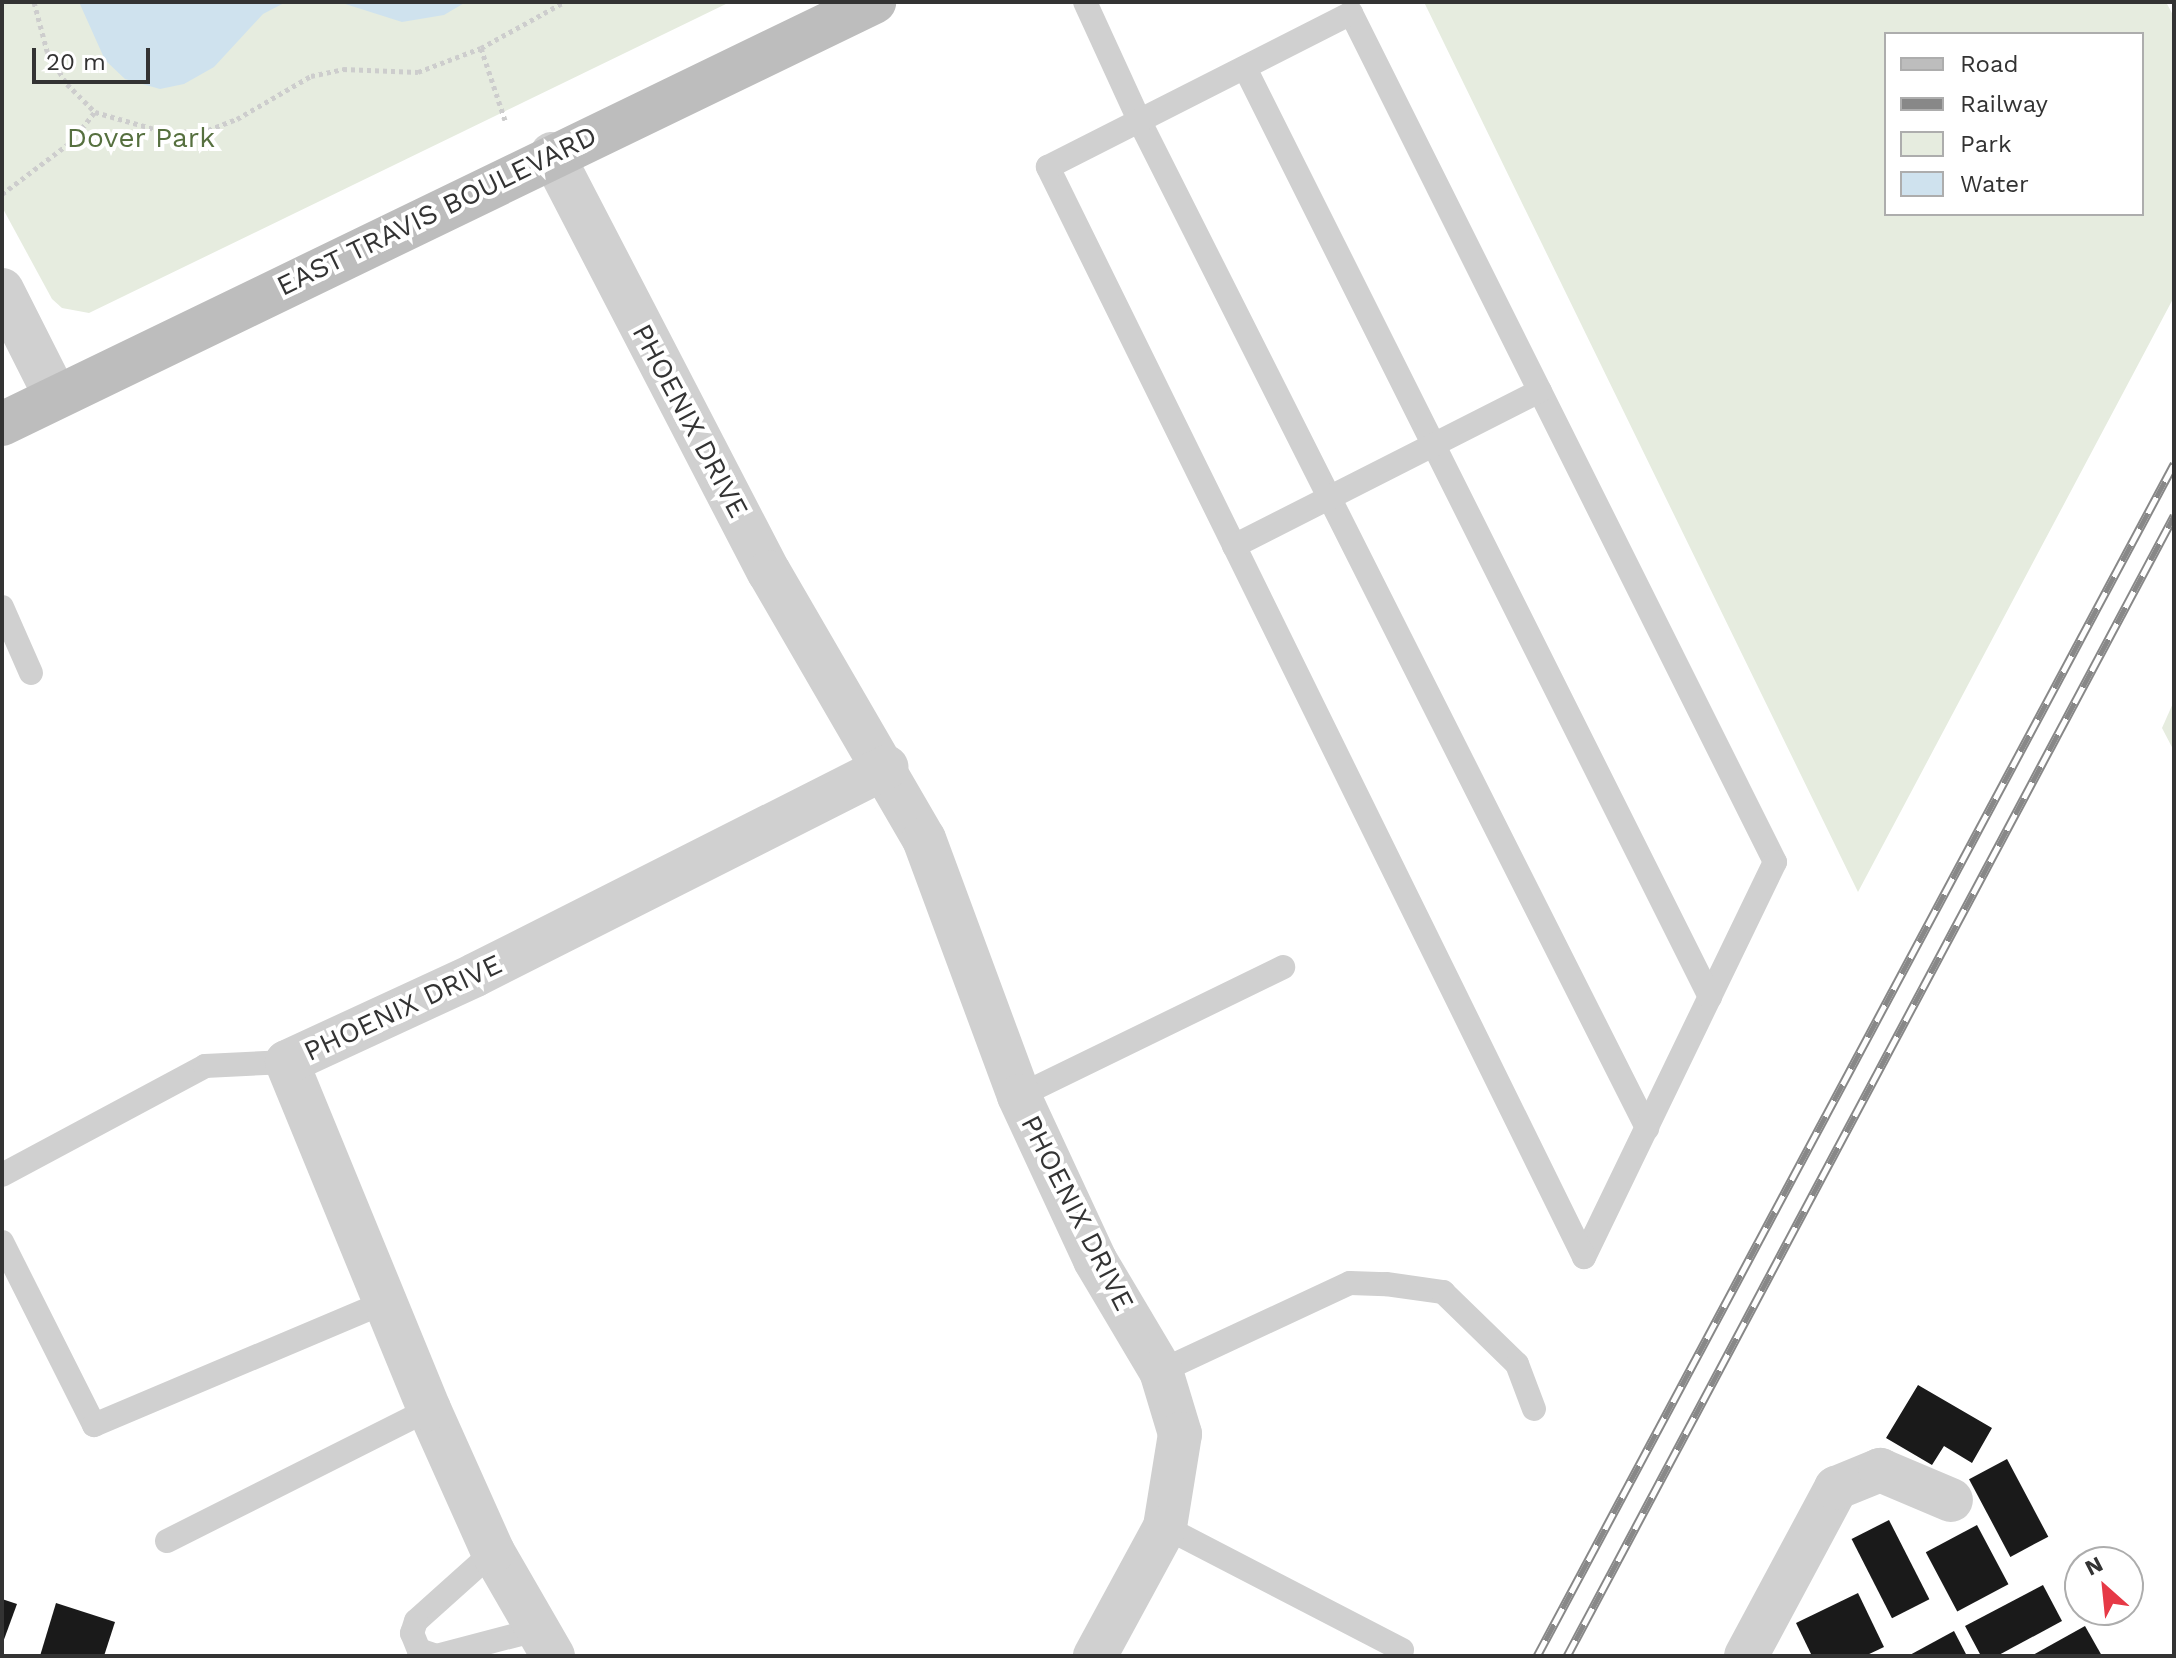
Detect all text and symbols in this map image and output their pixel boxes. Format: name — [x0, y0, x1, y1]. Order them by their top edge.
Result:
scale bar — [36, 32, 154, 82]
legend — [1884, 32, 2144, 216]
text: 20 m — [46, 48, 106, 76]
text: Road — [1960, 50, 2019, 78]
text: Railway — [1960, 90, 2048, 118]
street label: EAST TRAVIS BOULEVARD — [271, 118, 603, 304]
park label: Dover Park — [67, 121, 215, 155]
text: Park — [1960, 130, 2012, 158]
text: Water — [1960, 170, 2029, 198]
street label: PHOENIX DRIVE — [625, 318, 755, 524]
street label: PHOENIX DRIVE — [299, 947, 507, 1069]
street label: PHOENIX DRIVE — [1013, 1110, 1141, 1316]
north arrow — [2064, 1546, 2144, 1626]
text: N — [2081, 1551, 2107, 1581]

